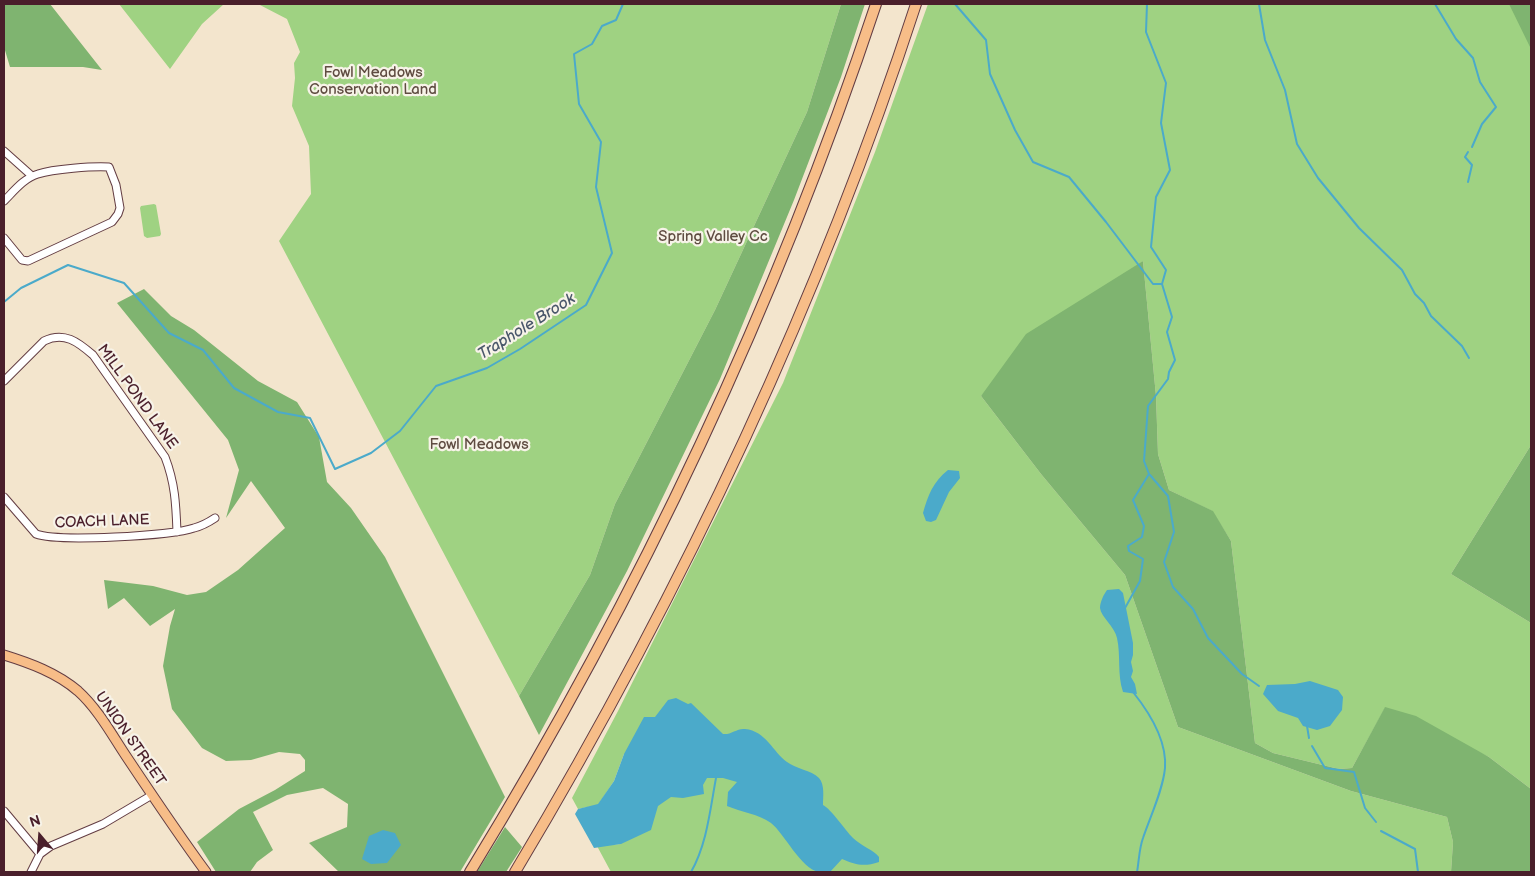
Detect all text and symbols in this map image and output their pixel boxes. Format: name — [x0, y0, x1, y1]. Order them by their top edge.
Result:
park label: Fowl Meadows Conservation Land — [309, 64, 437, 99]
park label: Spring Valley Cc — [658, 228, 768, 246]
water label: Traphole Brook — [475, 289, 579, 365]
street label: MILL POND LANE — [93, 341, 181, 453]
park label: Fowl Meadows — [429, 436, 529, 454]
street label: COACH LANE — [54, 511, 150, 533]
street label: UNION STREET — [91, 688, 169, 790]
north arrow — [15, 811, 65, 861]
text: N — [28, 812, 43, 831]

